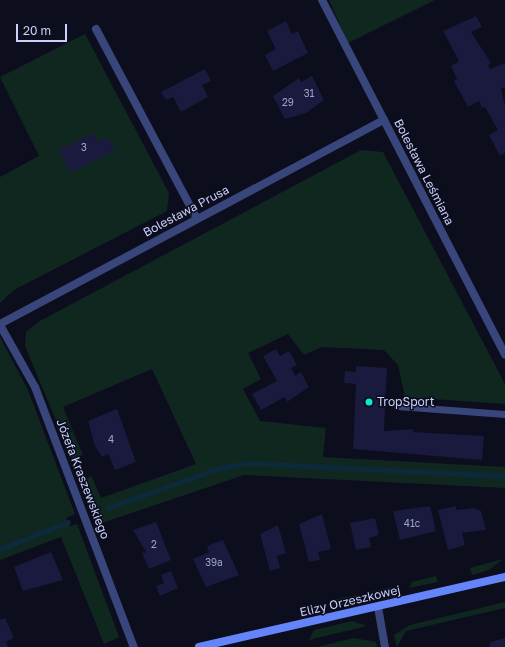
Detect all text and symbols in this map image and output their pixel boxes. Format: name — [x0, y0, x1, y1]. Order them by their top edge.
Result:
scale bar — [18, 16, 69, 42]
text: 20 m — [23, 23, 51, 38]
house number: 31 — [304, 88, 314, 100]
house number: 29 — [282, 97, 294, 109]
street label: Bolesława Leśmiana — [391, 117, 457, 227]
house number: 3 — [81, 142, 87, 154]
street label: Bolesława Prusa — [141, 182, 231, 240]
place label: TropSport — [377, 395, 434, 409]
marker: TropSport — [364, 397, 374, 407]
street label: Józefa Kraszewskiego — [53, 417, 113, 541]
house number: 4 — [108, 434, 114, 446]
house number: 41c — [404, 518, 420, 530]
house number: 2 — [151, 539, 157, 551]
house number: 39a — [205, 557, 223, 569]
street label: Elizy Orzeszkowej — [298, 582, 402, 620]

